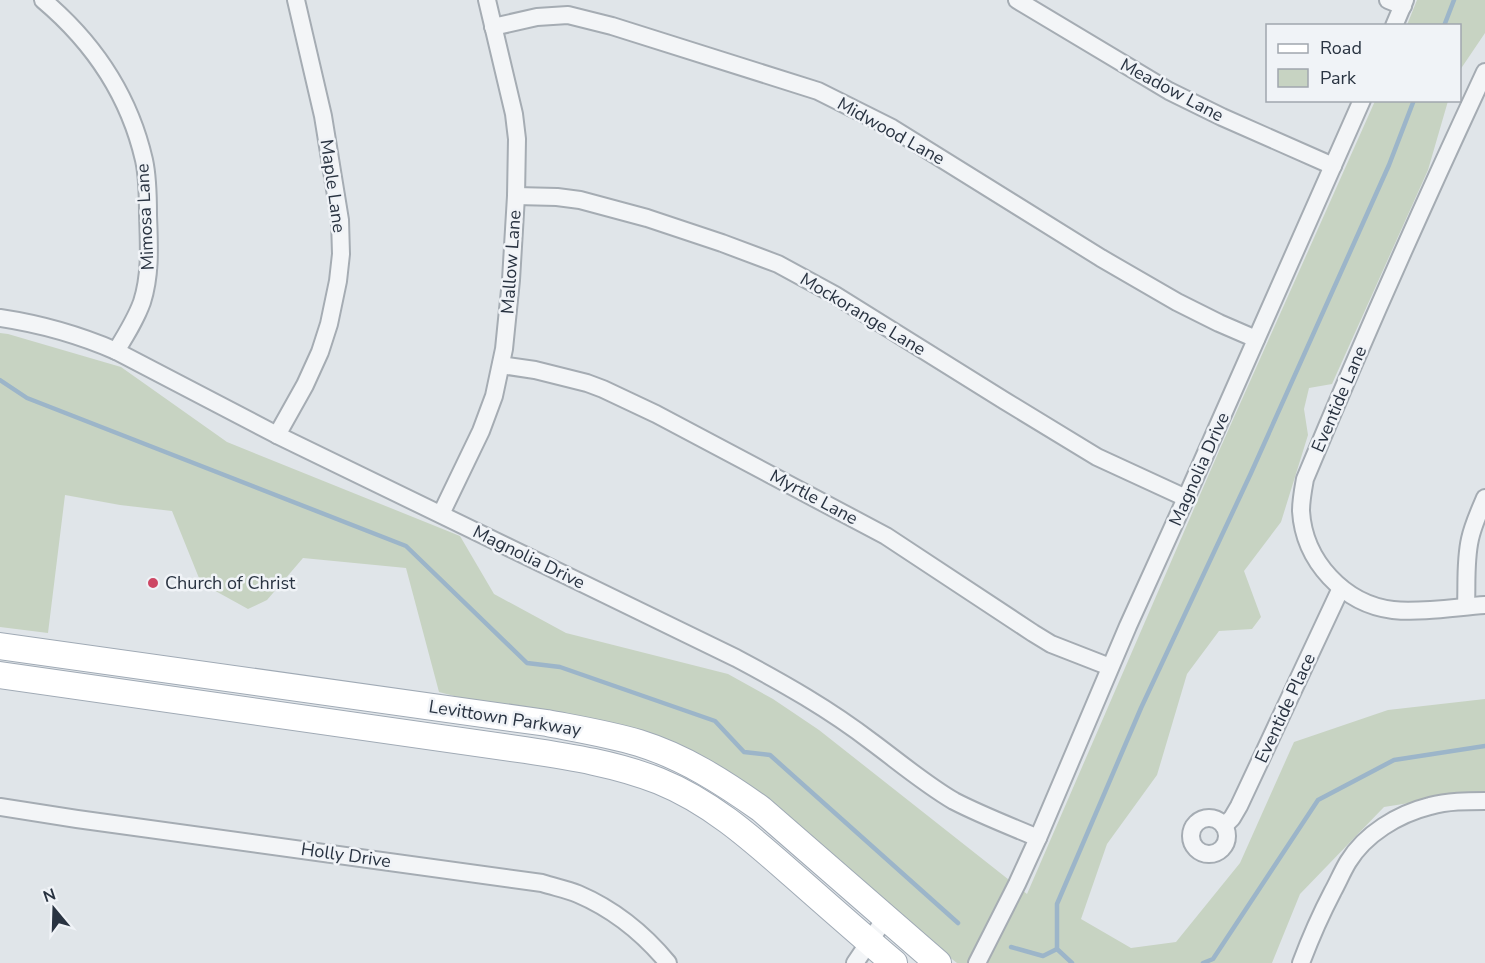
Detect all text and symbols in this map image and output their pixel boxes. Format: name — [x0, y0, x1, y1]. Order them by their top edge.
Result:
legend — [1266, 24, 1461, 102]
text: Road — [1320, 36, 1362, 60]
street label: Meadow Lane — [1116, 53, 1228, 127]
text: Park — [1320, 66, 1357, 90]
street label: Midwood Lane — [833, 92, 949, 170]
street label: Maple Lane — [315, 138, 351, 234]
street label: Mimosa Lane — [130, 163, 160, 271]
street label: Mallow Lane — [495, 209, 527, 315]
street label: Mockorange Lane — [796, 267, 930, 361]
street label: Eventide Lane — [1306, 342, 1372, 456]
street label: Magnolia Drive — [1163, 408, 1235, 530]
street label: Myrtle Lane — [766, 464, 862, 530]
street label: Magnolia Drive — [469, 519, 589, 595]
place label: Church of Christ — [165, 571, 296, 595]
marker: Church of Christ — [146, 576, 160, 590]
street label: Eventide Place — [1249, 649, 1321, 767]
street label: Levittown Parkway — [427, 694, 584, 742]
street label: Holly Drive — [299, 837, 393, 873]
north arrow — [24, 879, 84, 939]
text: N — [40, 883, 59, 908]

